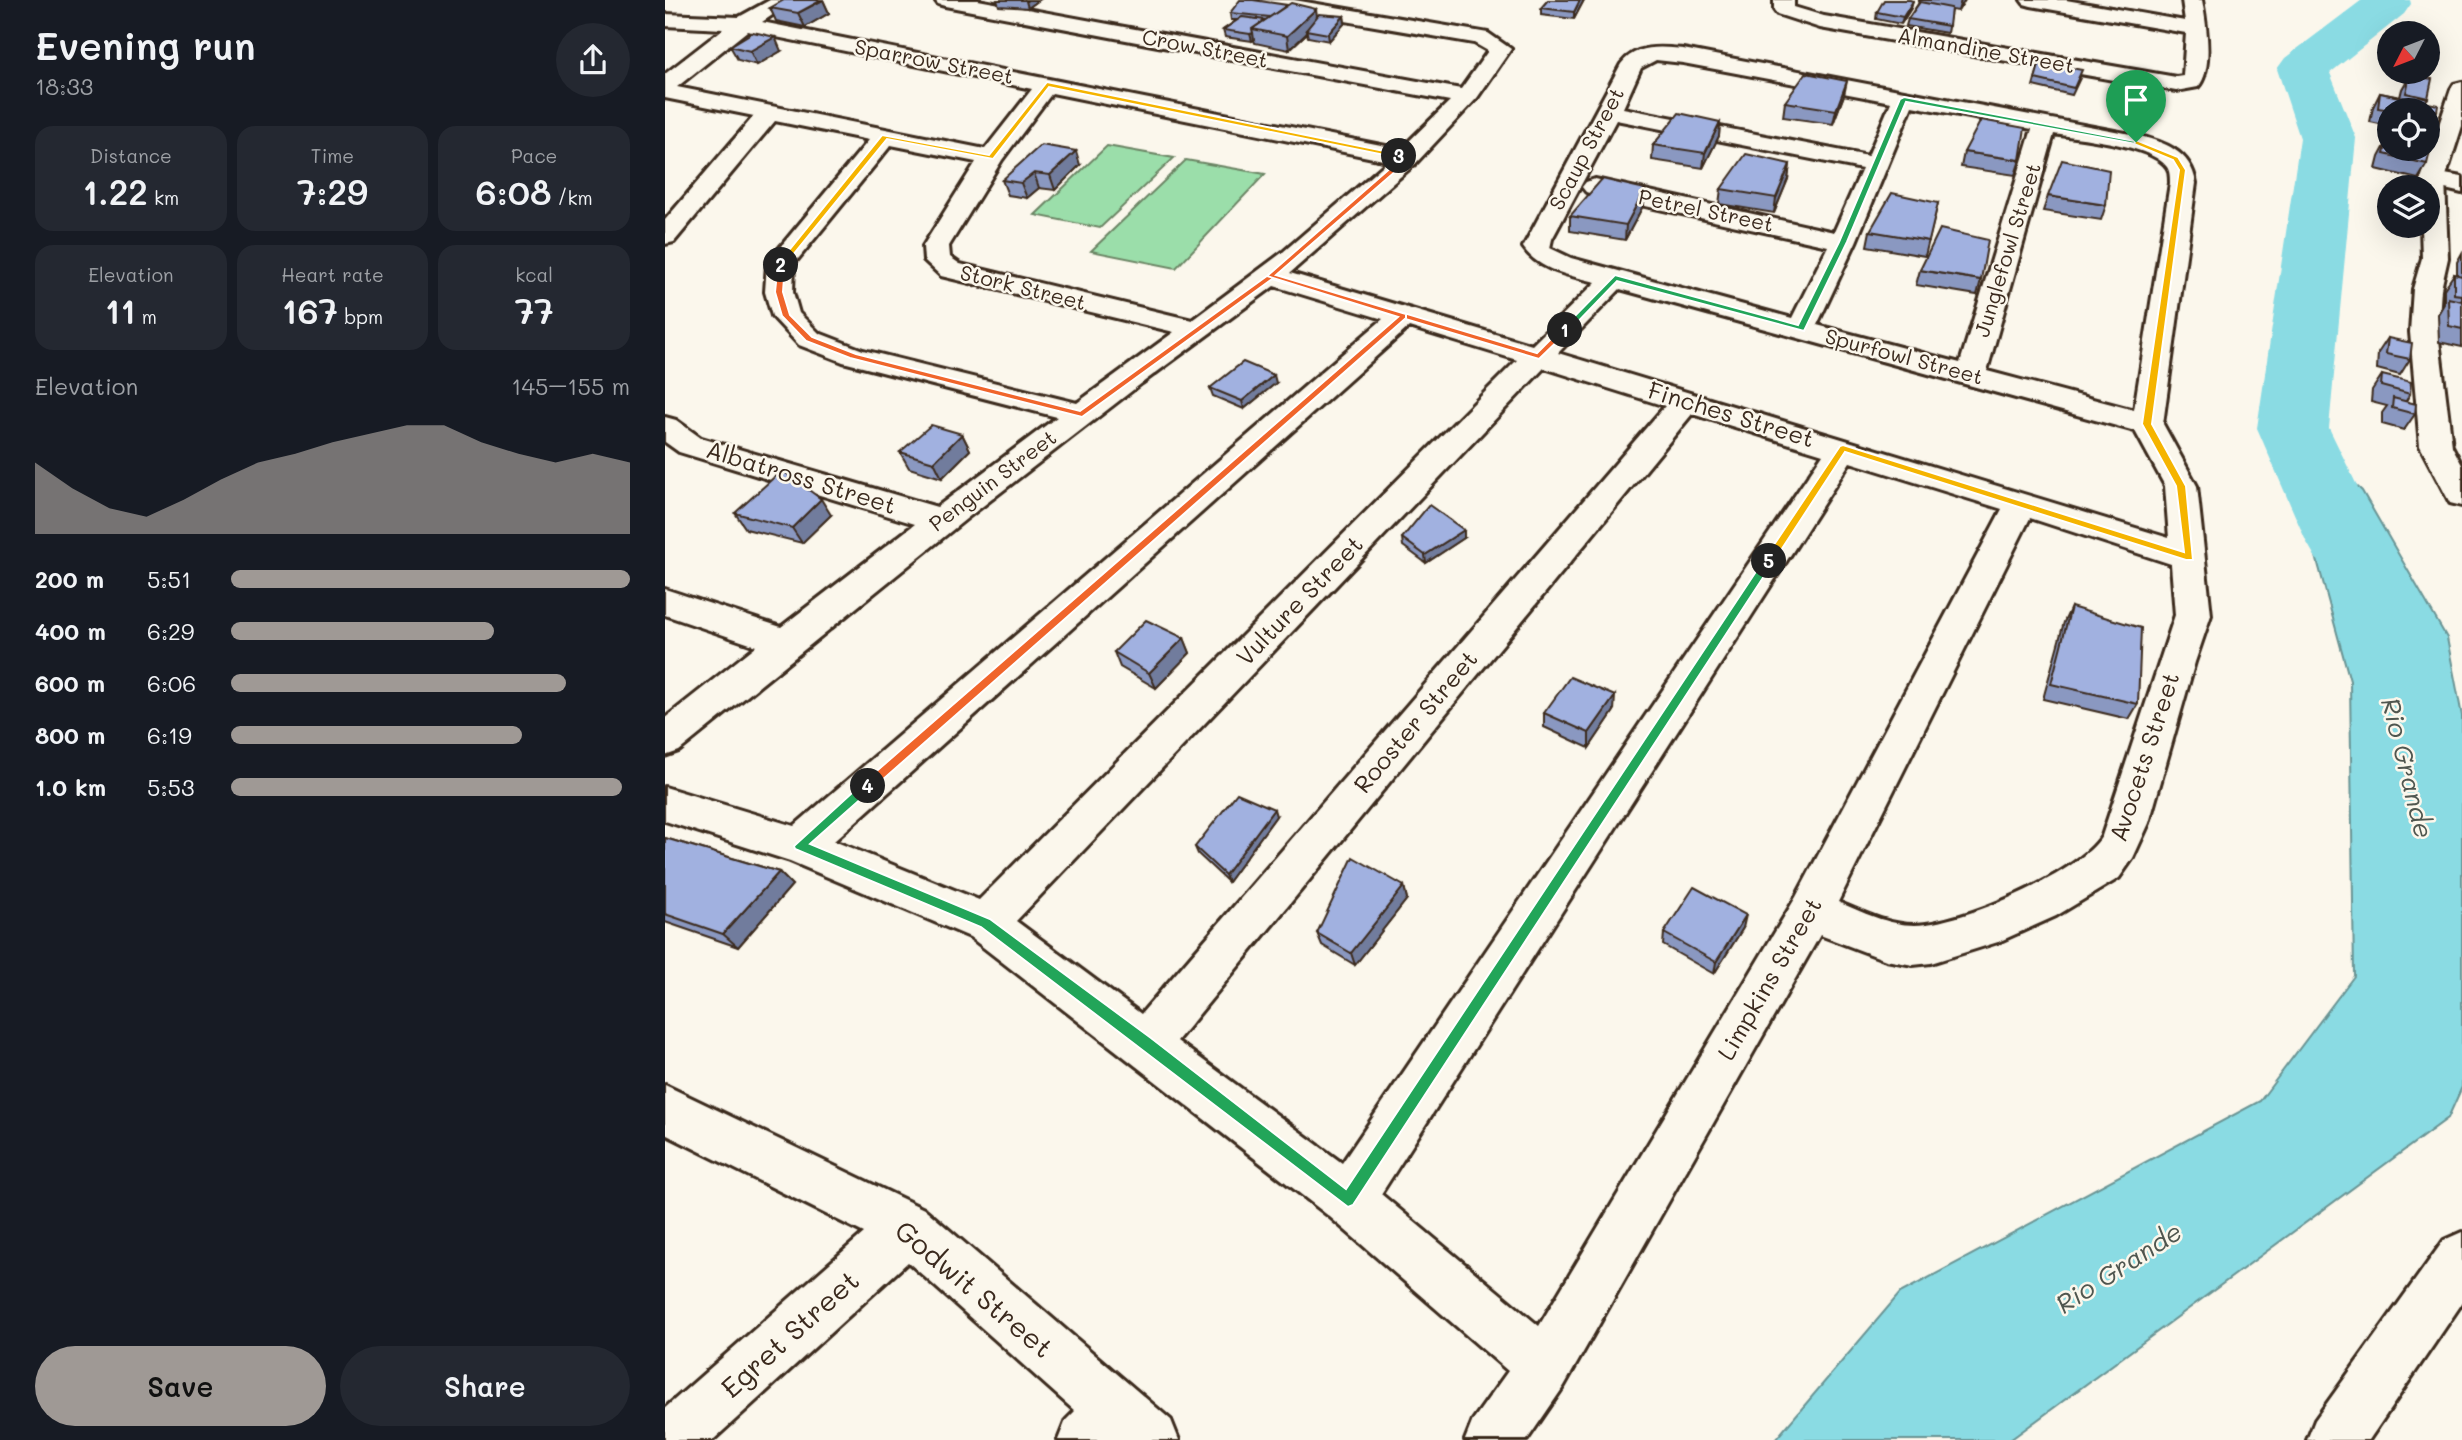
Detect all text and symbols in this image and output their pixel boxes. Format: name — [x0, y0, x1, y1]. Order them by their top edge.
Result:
text: Evening run — [35, 20, 256, 70]
street label: Almandine Street — [1896, 21, 2077, 78]
north arrow — [2377, 21, 2439, 84]
map controls — [2377, 21, 2440, 238]
street label: Crow Street — [1140, 22, 1271, 73]
button: share — [556, 23, 630, 97]
street label: Sparrow Street — [853, 32, 1016, 89]
pin — [2106, 70, 2166, 142]
text: 18:33 — [35, 71, 93, 101]
icon: arrive — [2117, 81, 2155, 119]
street label: Scaup Street — [1542, 82, 1629, 214]
button: locate — [2377, 98, 2440, 161]
pin: 3 — [1381, 138, 1417, 174]
text: Distance — [90, 143, 172, 168]
text: Time — [311, 143, 354, 168]
text: Pace — [511, 143, 557, 168]
text: 3 — [1393, 143, 1404, 168]
street label: Junglefowl Street — [1967, 159, 2046, 340]
text: 1.22 — [83, 168, 148, 214]
text: 7:29 — [297, 168, 368, 214]
text: 6:08 — [476, 168, 551, 214]
button: layers — [2377, 175, 2440, 238]
street label: Petrel Street — [1636, 182, 1776, 237]
text: km — [148, 185, 179, 210]
text: /km — [551, 185, 593, 210]
pin: 2 — [764, 247, 799, 282]
text: 2 — [775, 252, 786, 277]
street label: Stork Street — [958, 258, 1089, 315]
text: Elevation — [88, 262, 173, 287]
text: Heart rate — [281, 262, 384, 287]
text: kcal — [515, 262, 553, 287]
text: 11 — [105, 287, 136, 333]
text: 167 — [282, 287, 338, 333]
text: 77 — [515, 287, 554, 333]
text: m — [136, 304, 157, 329]
text: bpm — [338, 304, 383, 329]
pin: 1 — [1548, 312, 1583, 348]
text: 1 — [1560, 317, 1569, 342]
street label: Spurfowl Street — [1822, 321, 1986, 390]
text: Elevation — [35, 371, 138, 401]
text: 145–155 m — [511, 371, 630, 401]
street label: Finches Street — [1645, 374, 1818, 454]
street label: Penguin Street — [923, 423, 1061, 537]
street label: Albatross Street — [703, 433, 900, 520]
street label: Vulture Street — [1229, 528, 1369, 672]
pin: 5 — [1751, 544, 1787, 578]
text: 5 — [1763, 548, 1774, 573]
text: 200 m — [35, 564, 104, 594]
text: 5:51 — [147, 564, 191, 594]
text: 400 m — [35, 616, 106, 646]
text: 6:29 — [147, 616, 194, 646]
street label: Rooster Street — [1346, 643, 1484, 799]
text: 600 m — [35, 668, 105, 698]
text: 6:06 — [147, 668, 196, 698]
street label: Avocets Street — [2102, 668, 2186, 845]
water label: Rio Grande — [2374, 694, 2442, 842]
text: 800 m — [35, 720, 105, 750]
text: 6:19 — [147, 720, 192, 750]
pin: 4 — [851, 768, 885, 804]
text: 1.0 km — [35, 772, 106, 802]
text: 5:53 — [147, 772, 194, 802]
text: 4 — [861, 773, 874, 798]
street label: Limpkins Street — [1710, 891, 1828, 1065]
street label: Godwit Street — [888, 1212, 1061, 1365]
water label: Rio Grande — [2049, 1214, 2188, 1321]
street label: Egret Street — [713, 1262, 866, 1405]
button: Save — [35, 1346, 326, 1426]
button: Share — [340, 1346, 630, 1426]

